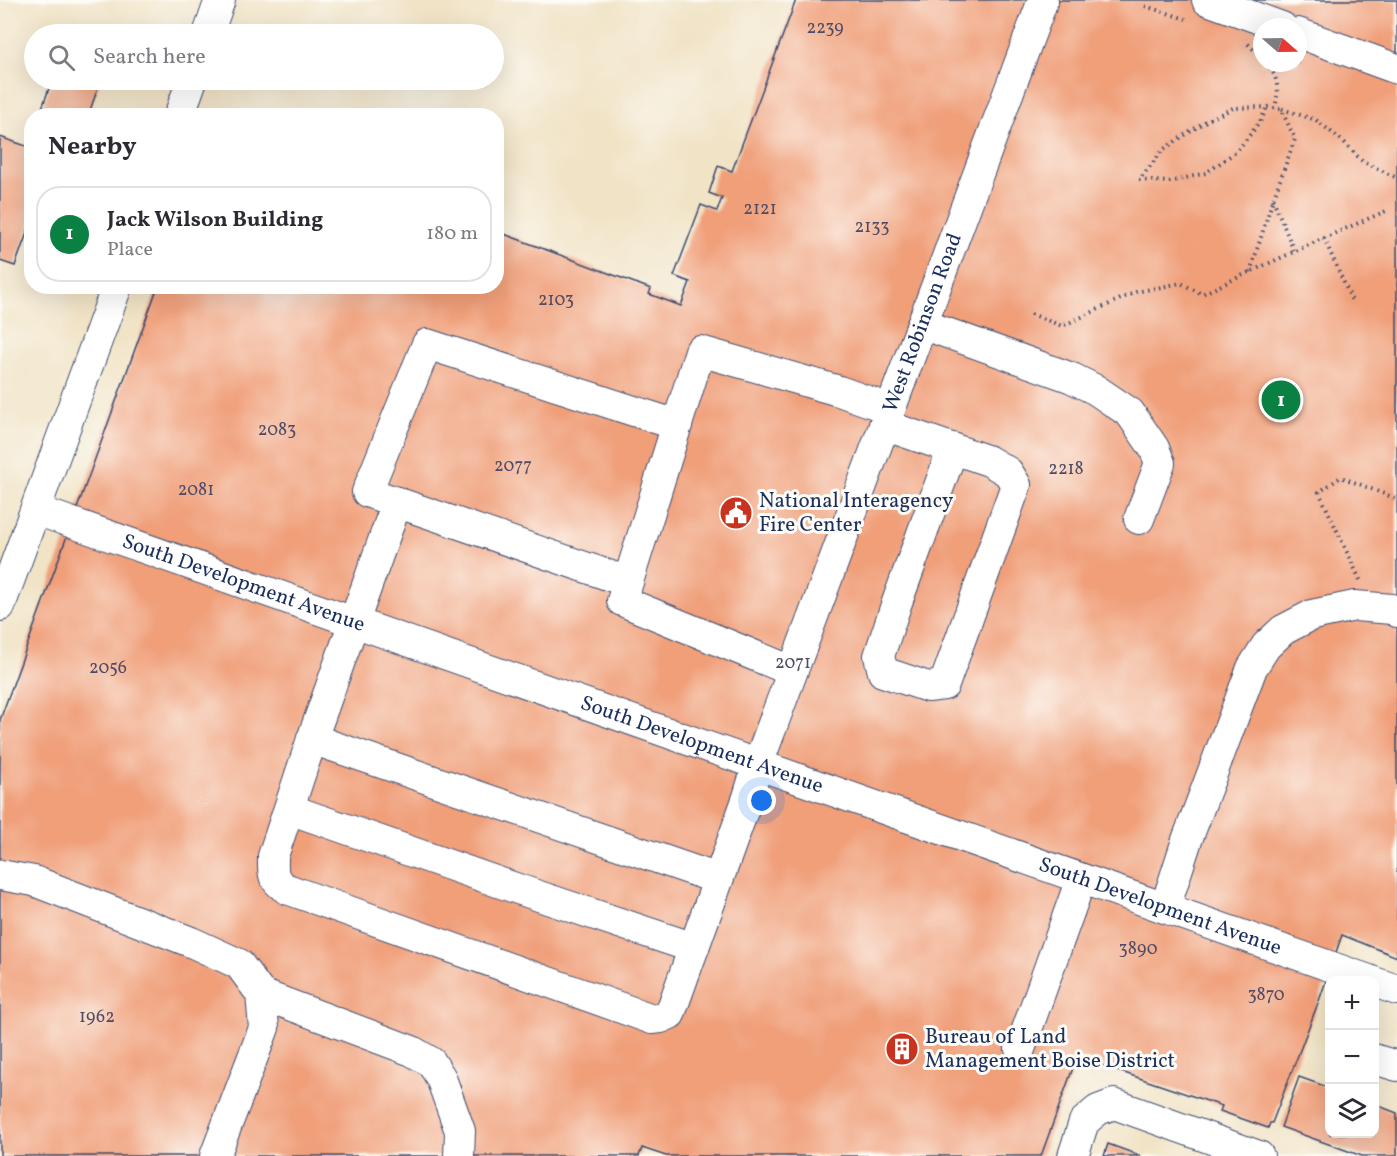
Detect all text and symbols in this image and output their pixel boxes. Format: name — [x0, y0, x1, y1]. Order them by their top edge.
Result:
house number: 2239 — [806, 16, 844, 41]
north arrow — [1253, 18, 1307, 72]
search box — [24, 24, 504, 90]
icon: search — [45, 41, 78, 74]
text: Search here — [93, 42, 206, 73]
text: Nearby — [48, 129, 137, 165]
house number: 2121 — [743, 197, 777, 222]
text: Jack Wilson Building — [107, 205, 323, 236]
house number: 2133 — [855, 215, 890, 240]
text: 1 — [65, 220, 74, 248]
text: 180 m — [426, 220, 478, 248]
street label: West Robinson Road — [876, 229, 969, 417]
text: Place — [107, 236, 153, 264]
house number: 2103 — [538, 288, 574, 313]
pin: 1 — [1262, 378, 1300, 422]
house number: 2083 — [258, 418, 296, 443]
house number: 2077 — [494, 454, 532, 479]
house number: 2218 — [1048, 457, 1084, 482]
house number: 2081 — [178, 478, 214, 503]
place label: National Interagency Fire Center — [759, 487, 954, 540]
public building icon: National Interagency Fire Center — [718, 495, 754, 531]
street label: South Development Avenue — [118, 527, 369, 639]
house number: 2071 — [775, 651, 811, 676]
house number: 2056 — [89, 656, 127, 681]
street label: South Development Avenue — [576, 689, 827, 801]
your location — [747, 786, 776, 815]
street label: South Development Avenue — [1035, 850, 1286, 963]
house number: 3890 — [1119, 937, 1158, 962]
map controls — [1325, 976, 1379, 1138]
button: + — [1325, 976, 1379, 1030]
house number: 3870 — [1247, 983, 1285, 1008]
house number: 1962 — [79, 1005, 115, 1030]
place label: Bureau of Land Management Boise District — [925, 1023, 1175, 1076]
button: − — [1325, 1030, 1379, 1084]
building icon: Bureau of Land Management Boise District — [884, 1031, 920, 1067]
button: layers — [1325, 1084, 1379, 1138]

